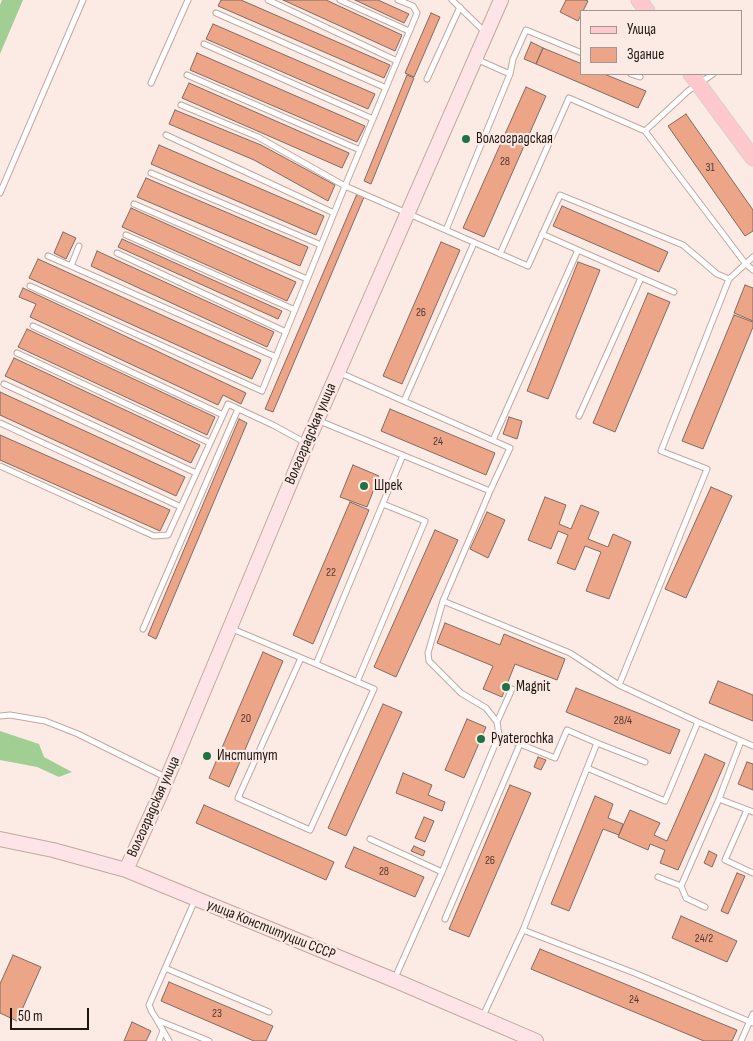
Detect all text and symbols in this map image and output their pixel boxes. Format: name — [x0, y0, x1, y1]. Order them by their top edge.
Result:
legend — [580, 10, 743, 75]
text: Улица — [627, 20, 656, 39]
text: Здание — [627, 45, 664, 64]
place label: Волгоградская — [476, 130, 553, 148]
marker: Волгоградская — [460, 133, 472, 145]
house number: 28 — [500, 155, 510, 169]
house number: 31 — [705, 161, 715, 175]
house number: 26 — [416, 306, 426, 320]
street label: Волгоградская улица — [282, 381, 340, 487]
house number: 24 — [433, 435, 443, 449]
place label: Шрек — [374, 477, 402, 495]
marker: Шрек — [358, 480, 370, 492]
house number: 22 — [326, 566, 336, 580]
place label: Magnit — [516, 678, 550, 696]
marker: Magnit — [500, 681, 512, 693]
house number: 20 — [241, 712, 251, 726]
house number: 28/4 — [614, 714, 632, 728]
place label: Pyaterochka — [491, 730, 554, 748]
marker: Pyaterochka — [475, 733, 487, 745]
place label: Институт — [217, 747, 278, 765]
marker: Институт — [201, 750, 213, 762]
street label: Волгоградская улица — [124, 754, 184, 860]
house number: 26 — [485, 854, 495, 868]
house number: 28 — [379, 865, 389, 879]
street label: улица Конституции СССР — [204, 896, 338, 964]
house number: 24/2 — [695, 932, 713, 946]
house number: 24 — [629, 993, 639, 1007]
scale bar — [12, 998, 91, 1030]
text: 50 m — [18, 1007, 43, 1026]
house number: 23 — [212, 1007, 222, 1021]

